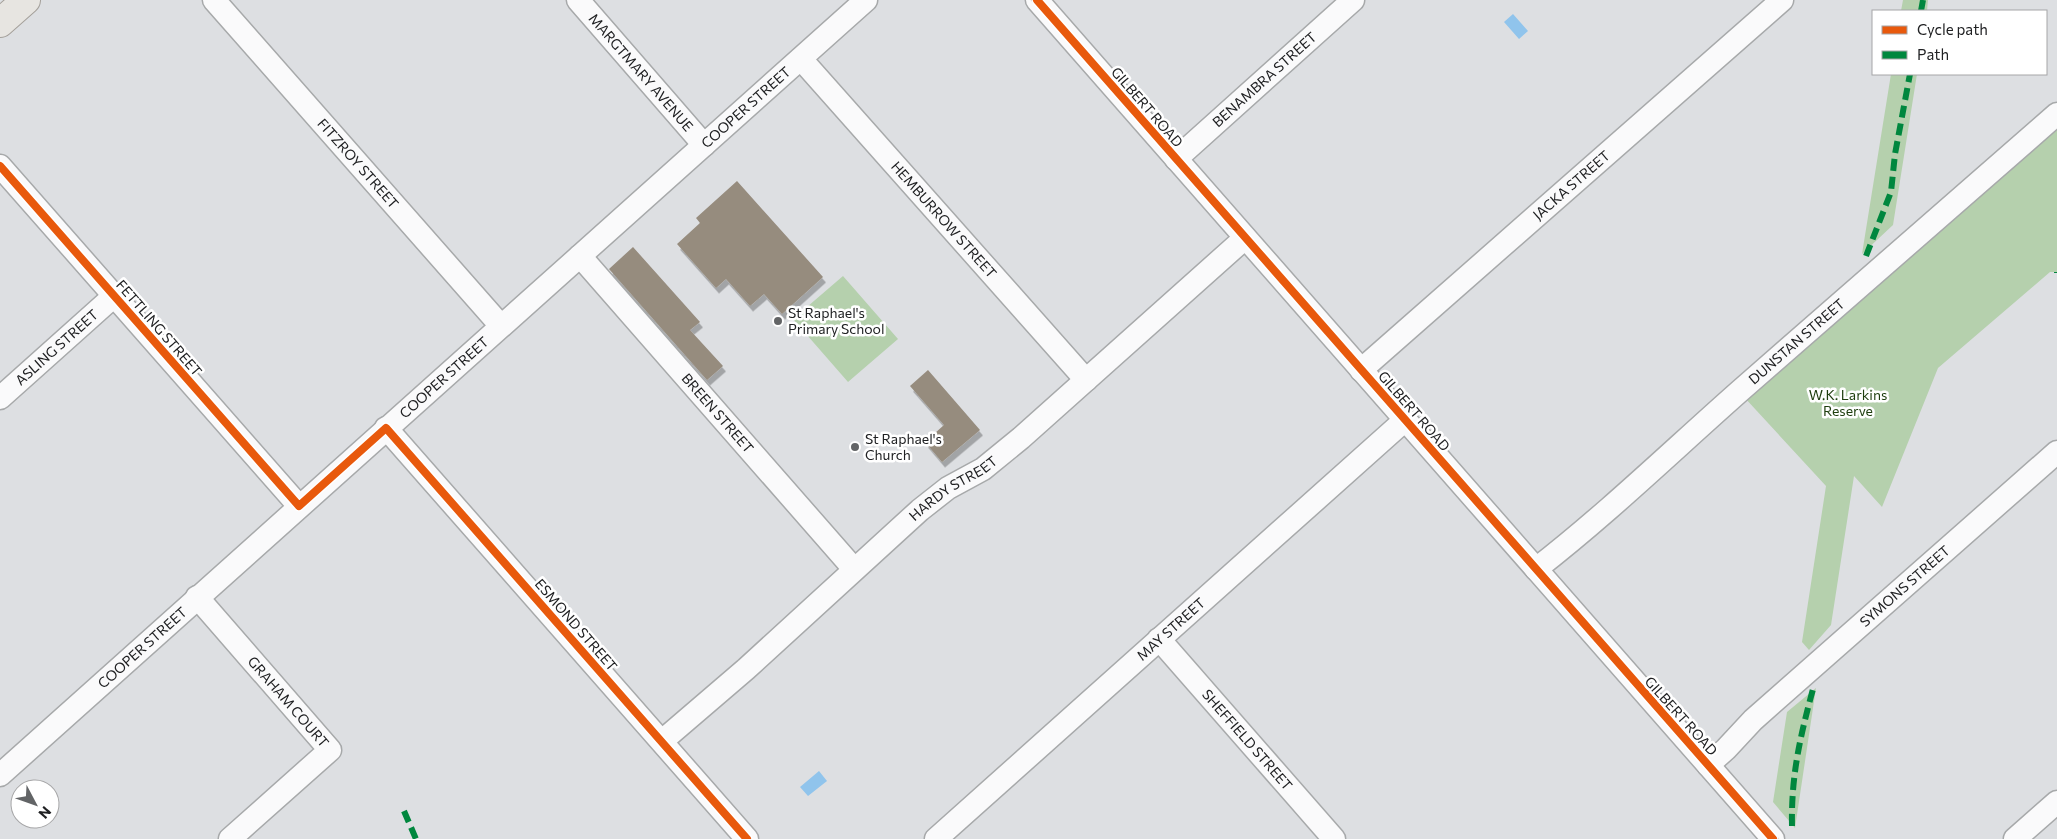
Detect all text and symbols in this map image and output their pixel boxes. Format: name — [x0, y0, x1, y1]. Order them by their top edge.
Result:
street label: MARGTMARY AVENUE — [586, 10, 697, 134]
legend — [1872, 10, 2047, 75]
text: Cycle path — [1917, 20, 1988, 38]
street label: BENAMBRA STREET — [1209, 28, 1320, 130]
text: Path — [1917, 45, 1949, 63]
street label: COOPER STREET — [698, 63, 794, 151]
street label: GILBERT ROAD — [1108, 63, 1187, 150]
street label: FITZROY STREET — [314, 115, 403, 212]
street label: JACKA STREET — [1529, 146, 1613, 223]
street label: HEMBURROW STREET — [888, 158, 1000, 281]
street label: FETTLING STREET — [113, 276, 206, 379]
street label: DUNSTAN STREET — [1745, 295, 1848, 388]
place label: St Raphael's Primary School — [788, 304, 884, 337]
street label: ASLING STREET — [11, 305, 101, 388]
marker: St Raphael's Primary School — [772, 315, 784, 327]
street label: COOPER STREET — [396, 333, 492, 421]
street label: GILBERT ROAD — [1375, 367, 1454, 454]
street label: BREEN STREET — [679, 370, 757, 456]
park label: W.K. Larkins Reserve — [1809, 386, 1887, 419]
place label: St Raphael's Church — [865, 430, 942, 463]
marker: St Raphael's Church — [849, 441, 861, 453]
street label: HARDY STREET — [905, 452, 1000, 524]
street label: SYMONS STREET — [1856, 542, 1953, 630]
street label: ESMOND STREET — [532, 575, 621, 674]
street label: MAY STREET — [1133, 594, 1208, 664]
street label: COOPER STREET — [94, 603, 190, 692]
street label: GRAHAM COURT — [244, 653, 333, 751]
street label: GILBERT ROAD — [1641, 673, 1721, 759]
street label: SHEFFIELD STREET — [1199, 686, 1296, 793]
north arrow — [10, 779, 60, 829]
text: N — [35, 803, 55, 822]

